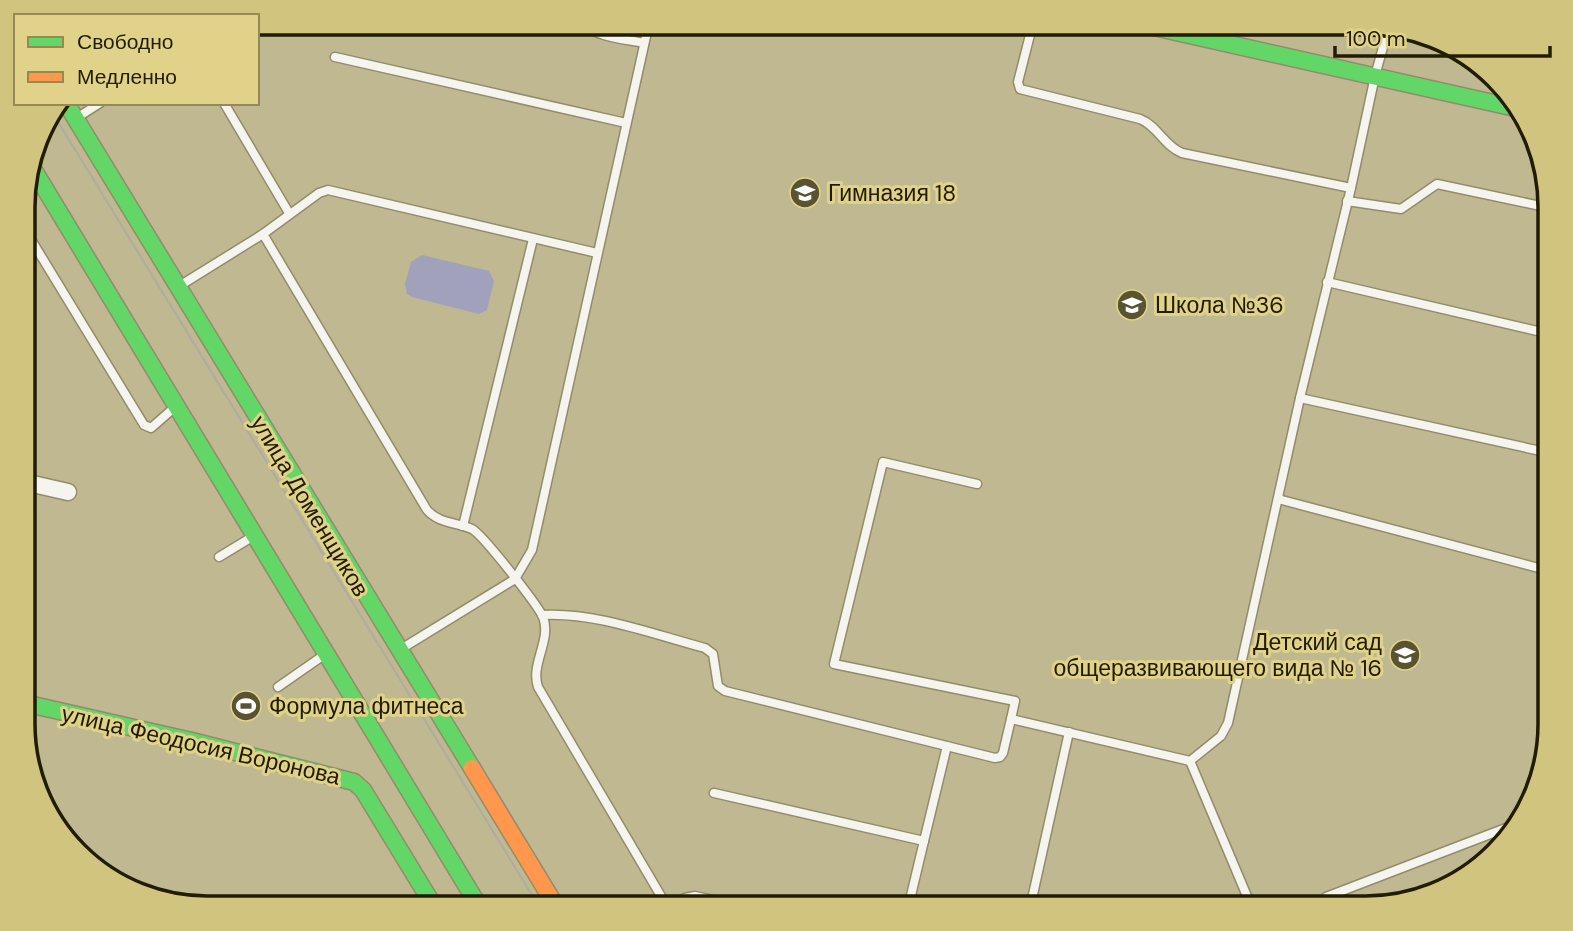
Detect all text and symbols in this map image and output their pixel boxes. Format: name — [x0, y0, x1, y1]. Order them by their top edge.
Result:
legend — [14, 14, 259, 105]
scale bar — [1335, 14, 1550, 58]
text: 100 m — [1346, 25, 1406, 53]
text: Свободно — [77, 28, 174, 56]
text: Медленно — [77, 63, 177, 91]
school or university icon: Гимназия 18 — [788, 176, 822, 210]
place label: Гимназия 18 — [828, 178, 956, 208]
school or university icon: Школа №36 — [1115, 288, 1149, 322]
place label: Школа №36 — [1155, 290, 1284, 320]
street label: улица Доменщиков — [244, 410, 376, 602]
place label: Детский сад общеразвивающего вида № 16 — [1054, 627, 1383, 683]
school or university icon: Детский сад общеразвивающего вида № 16 — [1388, 638, 1422, 672]
sports icon: Формула фитнеса — [229, 689, 263, 723]
place label: Формула фитнеса — [269, 691, 464, 721]
street label: улица Феодосия Воронова — [59, 698, 343, 792]

